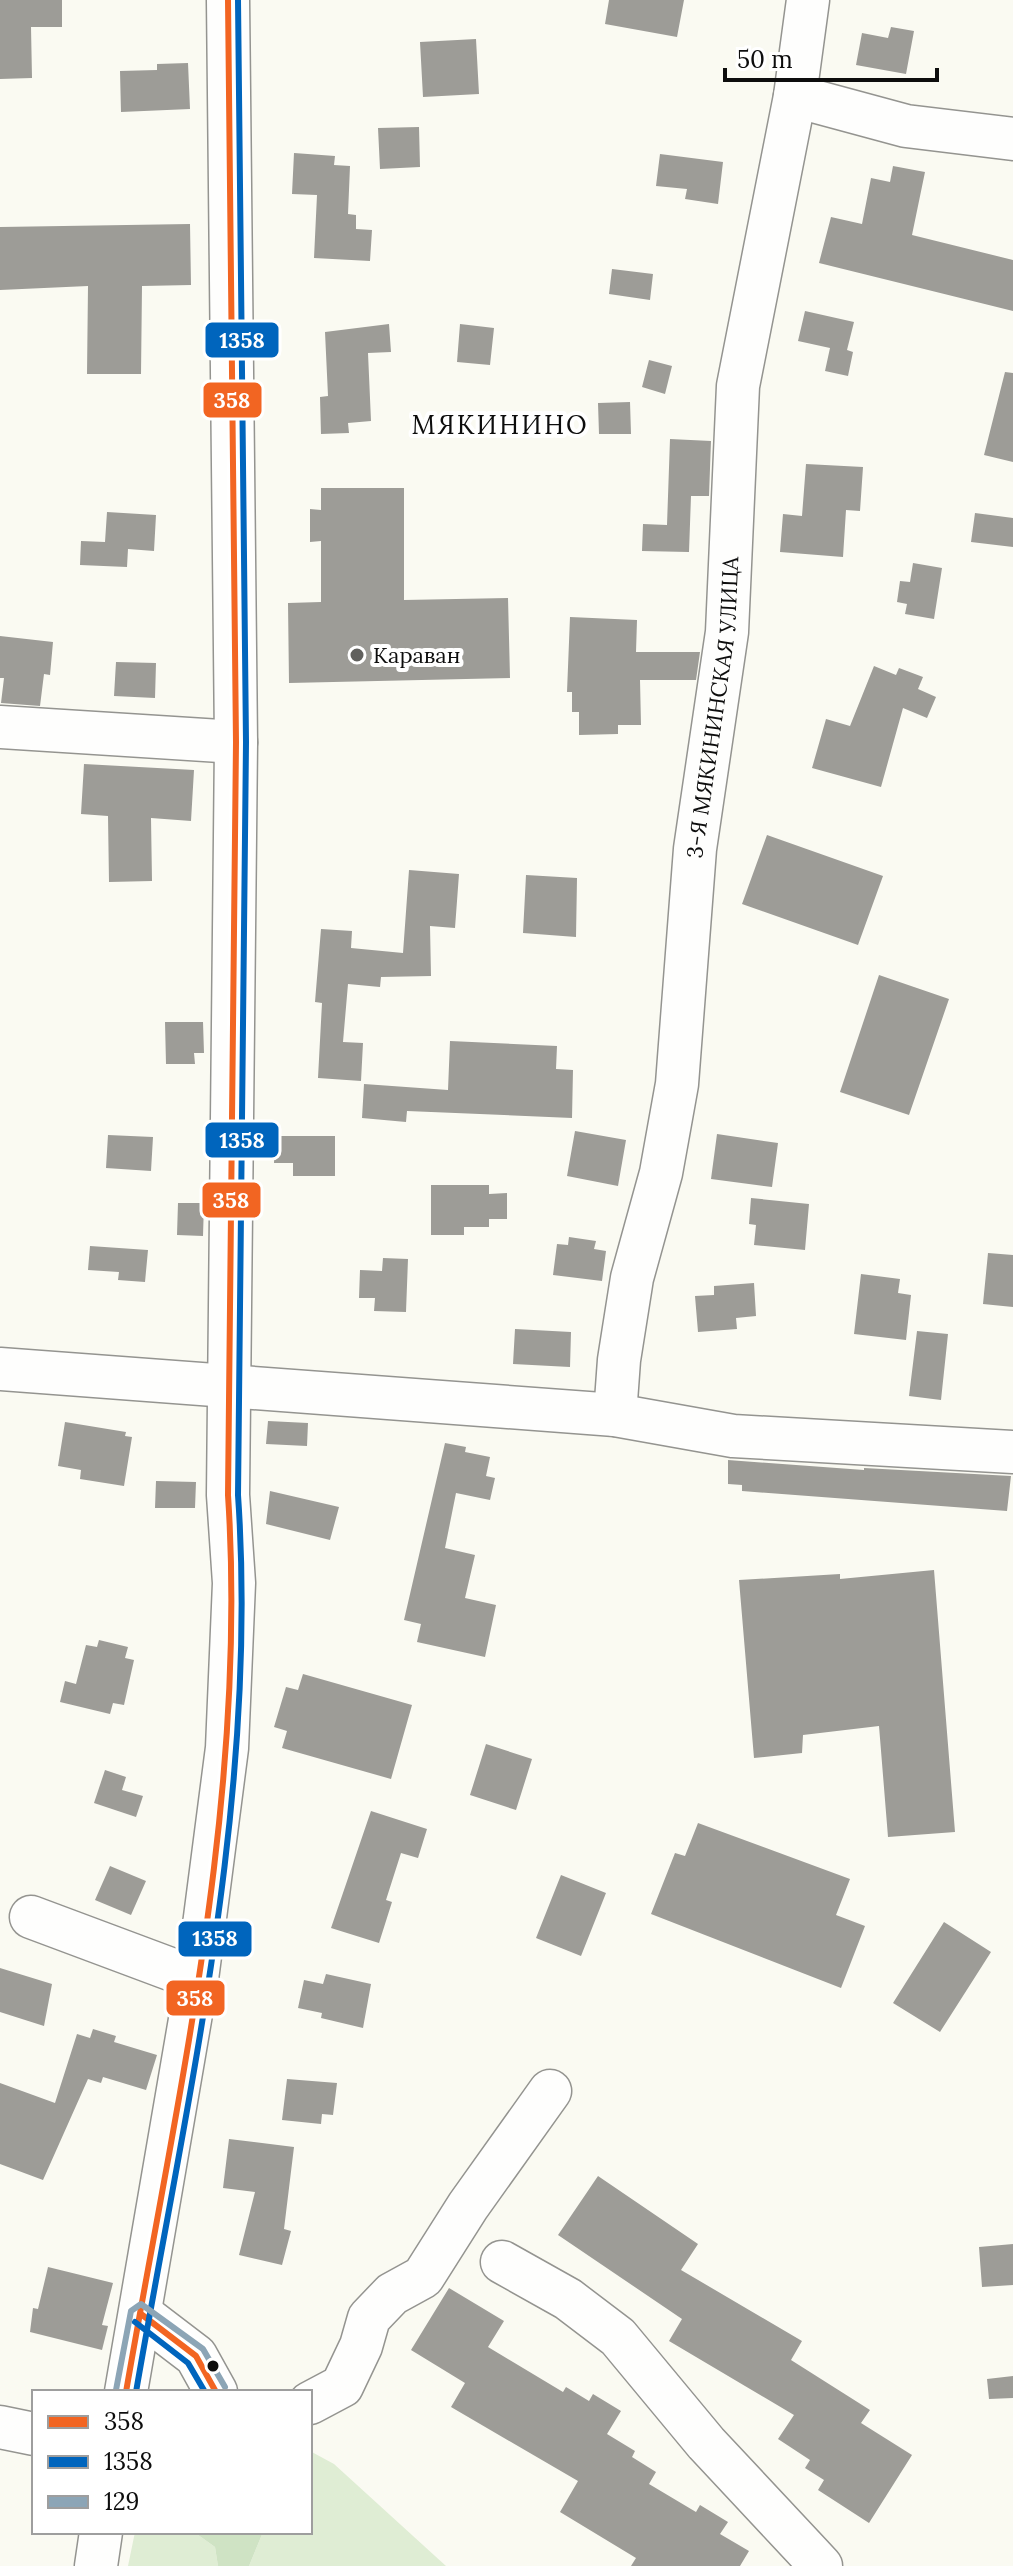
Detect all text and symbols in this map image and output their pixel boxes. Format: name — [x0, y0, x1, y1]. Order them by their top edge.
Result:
scale bar — [725, 32, 937, 82]
text: 50 m — [737, 44, 793, 75]
line badge: 1358 — [204, 321, 280, 359]
text: 1358 — [219, 326, 265, 354]
line badge: 358 — [202, 381, 263, 419]
text: 358 — [214, 386, 250, 414]
district label: МЯКИНИНО — [411, 408, 589, 441]
street label: 3-Я МЯКИНИНСКАЯ УЛИЦА — [680, 555, 744, 859]
place label: Караван — [373, 641, 460, 669]
marker: Караван — [348, 646, 366, 664]
line badge: 1358 — [204, 1121, 280, 1159]
text: 1358 — [219, 1126, 265, 1154]
line badge: 358 — [201, 1181, 262, 1219]
text: 358 — [213, 1186, 249, 1214]
line badge: 1358 — [177, 1920, 253, 1958]
text: 1358 — [192, 1924, 238, 1952]
line badge: 358 — [165, 1979, 226, 2017]
text: 358 — [177, 1984, 213, 2012]
unlabelled marker — [205, 2358, 221, 2374]
legend — [32, 2390, 312, 2534]
text: 358 — [104, 2406, 144, 2437]
text: 1358 — [104, 2446, 153, 2477]
text: 129 — [104, 2486, 140, 2517]

